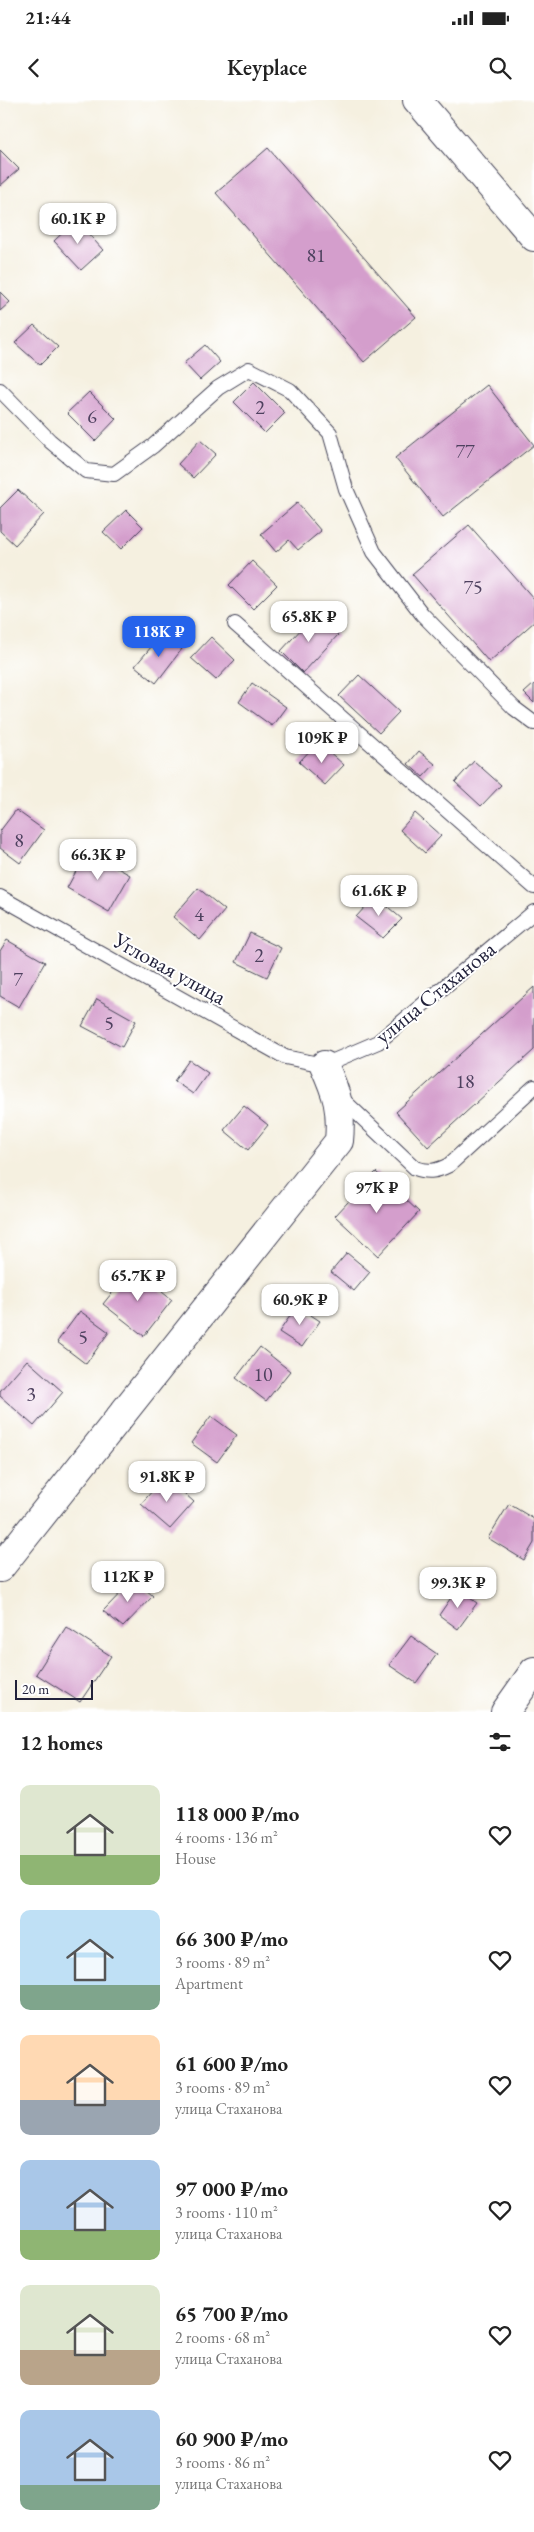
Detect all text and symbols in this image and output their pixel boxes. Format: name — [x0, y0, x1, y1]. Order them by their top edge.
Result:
text: 21:44 — [25, 5, 71, 30]
text: Keyplace — [227, 53, 307, 82]
icon: back — [20, 54, 48, 82]
icon: search — [486, 54, 514, 82]
pin: 60.1K ₽ — [32, 202, 124, 245]
text: 60.1K ₽ — [50, 208, 106, 229]
house number: 81 — [306, 242, 326, 268]
house number: 2 — [255, 394, 265, 420]
house number: 6 — [87, 403, 97, 429]
house number: 77 — [455, 438, 475, 464]
house number: 75 — [463, 574, 483, 600]
pin: 65.8K ₽ — [263, 600, 355, 643]
text: 65.8K ₽ — [281, 606, 337, 627]
pin: 118K ₽ — [118, 616, 200, 658]
text: 118K ₽ — [133, 621, 185, 642]
pin: 109K ₽ — [281, 722, 363, 764]
text: 109K ₽ — [296, 727, 348, 748]
house number: 8 — [14, 827, 24, 853]
pin: 66.3K ₽ — [52, 838, 144, 881]
text: 66.3K ₽ — [70, 844, 126, 865]
pin: 61.6K ₽ — [333, 874, 425, 917]
text: 61.6K ₽ — [351, 880, 407, 901]
house number: 4 — [194, 901, 204, 927]
street label: Угловая улица — [107, 925, 231, 1011]
street label: улица Стаханова — [369, 935, 502, 1050]
house number: 2 — [254, 942, 264, 968]
house number: 7 — [13, 966, 23, 992]
house number: 5 — [104, 1010, 114, 1036]
house number: 18 — [455, 1068, 475, 1094]
pin: 97K ₽ — [342, 1172, 412, 1214]
text: 97K ₽ — [356, 1177, 398, 1198]
pin: 65.7K ₽ — [92, 1260, 184, 1302]
text: 65.7K ₽ — [110, 1265, 166, 1286]
pin: 60.9K ₽ — [254, 1284, 346, 1326]
text: 60.9K ₽ — [272, 1289, 328, 1310]
house number: 5 — [78, 1324, 88, 1350]
house number: 10 — [253, 1361, 273, 1387]
house number: 3 — [26, 1381, 36, 1407]
pin: 91.8K ₽ — [121, 1460, 213, 1503]
text: 91.8K ₽ — [139, 1466, 195, 1487]
pin: 112K ₽ — [87, 1560, 169, 1603]
text: 112K ₽ — [102, 1566, 154, 1587]
pin: 99.3K ₽ — [412, 1566, 504, 1609]
text: 99.3K ₽ — [430, 1572, 486, 1593]
scale bar — [15, 1677, 92, 1700]
text: 20 m — [22, 1680, 49, 1698]
icon: filters — [486, 1728, 514, 1756]
text: 12 homes — [20, 1729, 103, 1756]
text: 118 000 ₽/mo — [175, 1800, 299, 1827]
icon: home — [60, 1805, 120, 1865]
icon: heart — [486, 1821, 514, 1849]
text: 4 rooms · 136 m² — [175, 1827, 278, 1848]
text: House — [175, 1848, 216, 1869]
text: 66 300 ₽/mo — [175, 1925, 288, 1952]
icon: home — [60, 1930, 120, 1990]
icon: heart — [486, 1946, 514, 1974]
text: 3 rooms · 89 m² — [175, 1952, 270, 1973]
text: Apartment — [175, 1973, 243, 1994]
text: 61 600 ₽/mo — [175, 2050, 288, 2077]
icon: home — [60, 2055, 120, 2115]
icon: heart — [486, 2071, 514, 2099]
text: 3 rooms · 89 m² — [175, 2077, 270, 2098]
text: улица Стаханова — [175, 2098, 282, 2119]
text: 97 000 ₽/mo — [175, 2175, 288, 2202]
icon: home — [60, 2180, 120, 2240]
icon: heart — [486, 2196, 514, 2224]
text: 3 rooms · 110 m² — [175, 2202, 278, 2223]
text: улица Стаханова — [175, 2223, 282, 2244]
text: 65 700 ₽/mo — [175, 2300, 288, 2327]
icon: home — [60, 2305, 120, 2365]
icon: heart — [486, 2321, 514, 2349]
text: 2 rooms · 68 m² — [175, 2327, 270, 2348]
text: улица Стаханова — [175, 2348, 282, 2369]
text: 60 900 ₽/mo — [175, 2425, 288, 2452]
icon: home — [60, 2430, 120, 2490]
icon: heart — [486, 2446, 514, 2474]
text: 3 rooms · 86 m² — [175, 2452, 270, 2473]
text: улица Стаханова — [175, 2473, 282, 2494]

